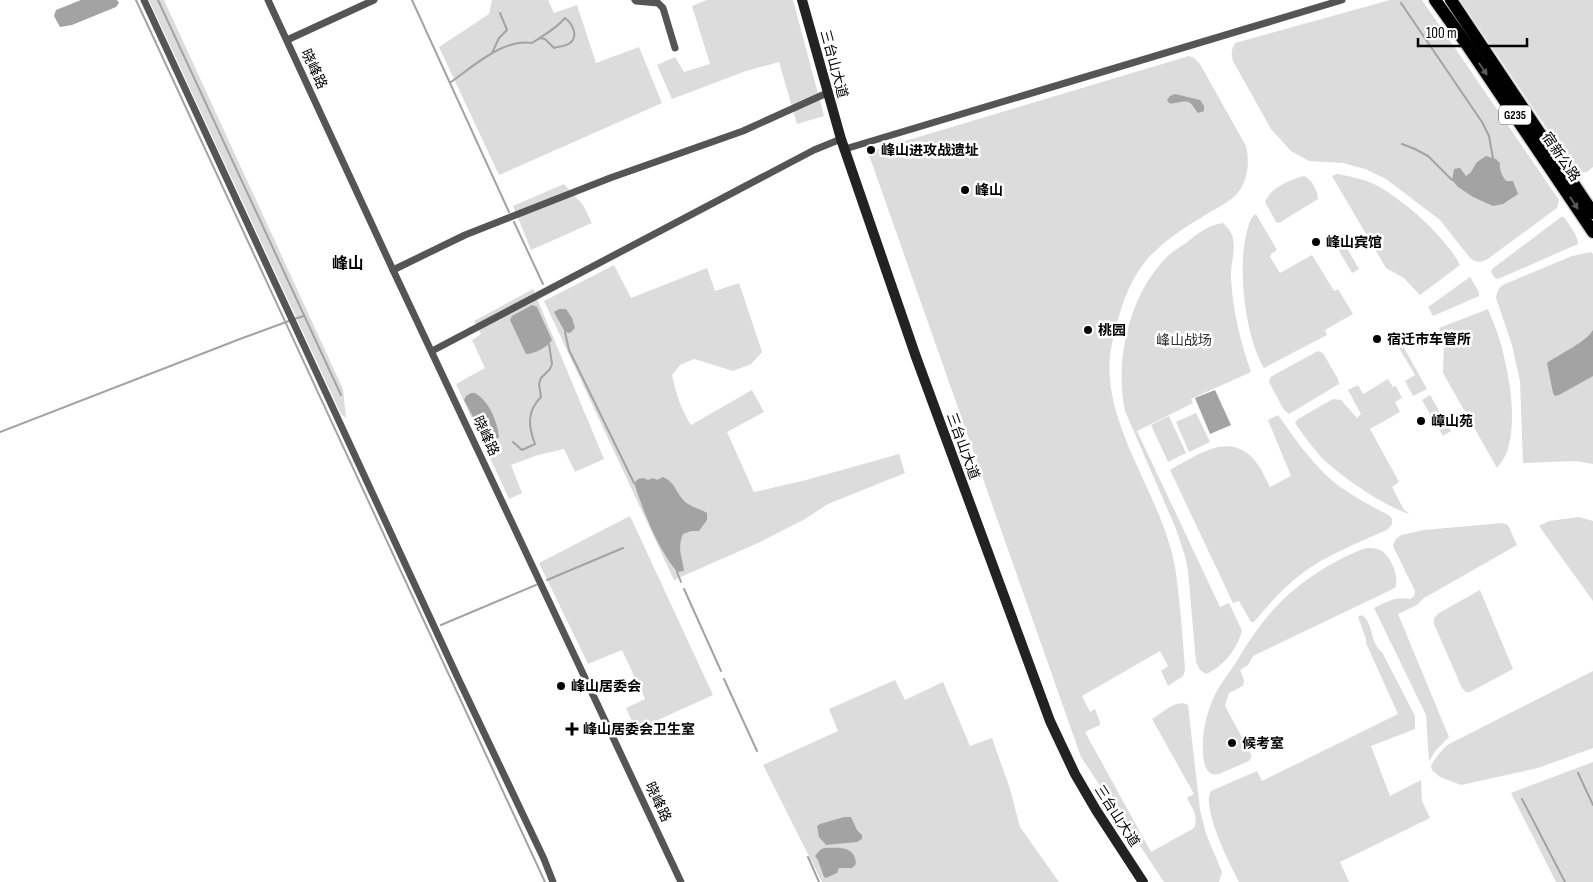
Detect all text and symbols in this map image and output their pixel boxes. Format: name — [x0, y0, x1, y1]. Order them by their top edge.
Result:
scale bar — [1418, 15, 1527, 47]
text: 100 m — [1426, 24, 1457, 43]
street label: 三台山大道 — [817, 28, 851, 100]
street label: 晓峰路 — [297, 46, 331, 92]
one-way arrow — [1478, 62, 1488, 75]
road number: G235 — [1499, 106, 1531, 124]
street label: 宿新公路 — [1538, 129, 1584, 185]
place label: 峰山进攻战遗址 — [881, 142, 979, 159]
marker: 峰山进攻战遗址 — [865, 144, 877, 156]
place label: 峰山 — [975, 182, 1003, 199]
marker: 峰山 — [959, 184, 971, 196]
one-way arrow — [1570, 197, 1579, 210]
place label: 峰山宾馆 — [1326, 234, 1382, 251]
marker: 峰山宾馆 — [1310, 236, 1322, 248]
district label: 峰山 — [332, 254, 364, 274]
place label: 桃园 — [1098, 322, 1126, 339]
marker: 桃园 — [1082, 324, 1094, 336]
place label: 宿迁市车管所 — [1387, 331, 1471, 348]
park label: 峰山战场 — [1156, 332, 1212, 349]
marker: 宿迁市车管所 — [1371, 333, 1383, 345]
street label: 三台山大道 — [943, 410, 983, 482]
street label: 晓峰路 — [469, 413, 503, 459]
place label: 嶂山苑 — [1431, 413, 1473, 430]
marker: 嶂山苑 — [1415, 415, 1427, 427]
place label: 峰山居委会 — [571, 678, 641, 695]
marker: 峰山居委会 — [555, 680, 567, 692]
place label: 峰山居委会卫生室 — [583, 721, 695, 738]
marker: 峰山居委会卫生室 — [565, 722, 579, 736]
place label: 候考室 — [1242, 735, 1284, 752]
marker: 候考室 — [1226, 737, 1238, 749]
street label: 晓峰路 — [641, 779, 675, 825]
street label: 三台山大道 — [1091, 782, 1143, 850]

